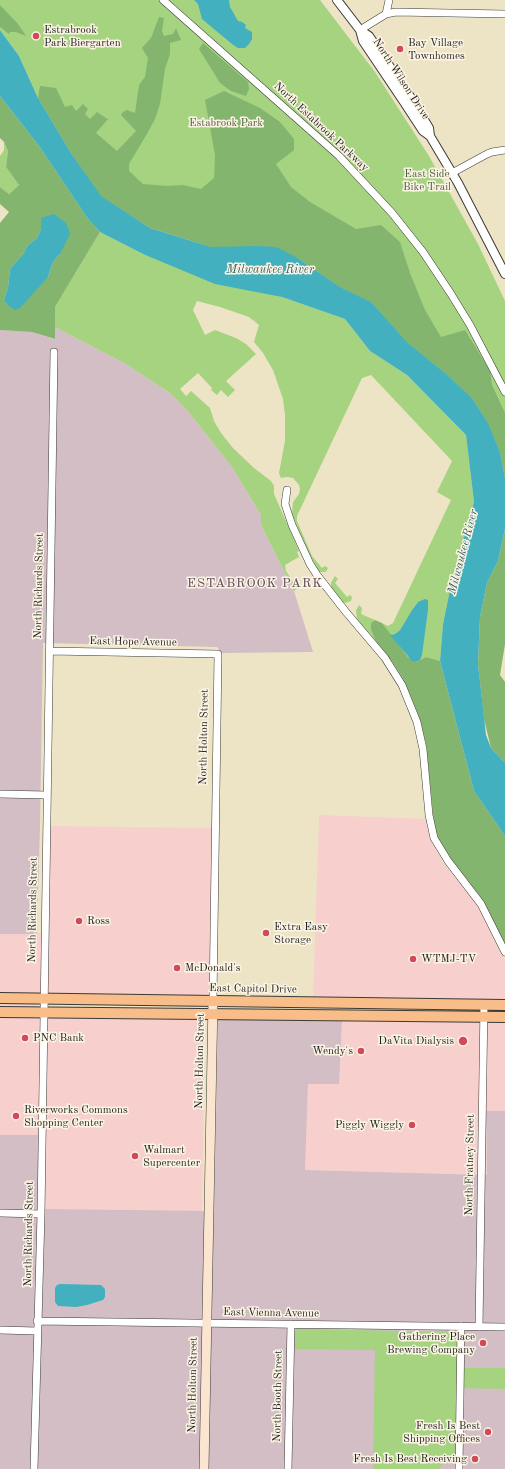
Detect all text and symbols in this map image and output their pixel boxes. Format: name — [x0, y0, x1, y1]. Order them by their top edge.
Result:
place label: Estrabrook Park Biergarten — [44, 23, 121, 49]
marker: Estrabrook Park Biergarten — [31, 31, 41, 41]
street label: North Wilson Drive — [370, 36, 432, 122]
place label: Bay Village Townhomes — [408, 36, 465, 62]
marker: Bay Village Townhomes — [395, 44, 405, 54]
street label: North Estabrook Parkway — [271, 80, 371, 174]
park label: Estabrook Park — [189, 116, 263, 130]
park label: East Side Bike Trail — [403, 167, 451, 193]
water label: Milwaukee River — [226, 263, 314, 277]
water label: Milwaukee River — [445, 508, 481, 596]
street label: North Richards Street — [31, 533, 47, 639]
district label: ESTABROOK PARK — [187, 576, 323, 592]
street label: East Hope Avenue — [89, 635, 177, 649]
street label: North Holton Street — [197, 689, 211, 785]
street label: North Richards Street — [25, 857, 41, 963]
place label: Ross — [87, 914, 110, 928]
marker: Ross — [74, 916, 84, 926]
place label: Extra Easy Storage — [274, 920, 328, 946]
marker: Extra Easy Storage — [261, 928, 271, 938]
place label: WTMJ-TV — [421, 952, 476, 966]
marker: WTMJ-TV — [408, 954, 418, 964]
place label: McDonald's — [185, 961, 241, 975]
marker: McDonald's — [172, 963, 182, 973]
street label: East Capitol Drive — [209, 982, 297, 996]
street label: North Holton Street — [193, 1013, 207, 1109]
place label: PNC Bank — [33, 1031, 84, 1045]
marker: PNC Bank — [20, 1033, 30, 1043]
place label: DaVita Dialysis — [378, 1034, 454, 1048]
marker: DaVita Dialysis — [457, 1035, 469, 1047]
place label: Wendy's — [312, 1044, 353, 1058]
marker: Wendy's — [356, 1046, 366, 1056]
place label: Riverworks Commons Shopping Center — [24, 1103, 128, 1129]
marker: Riverworks Commons Shopping Center — [11, 1111, 21, 1121]
street label: North Fratney Street — [463, 1114, 477, 1216]
place label: Piggly Wiggly — [335, 1118, 404, 1132]
marker: Piggly Wiggly — [407, 1120, 417, 1130]
place label: Walmart Supercenter — [143, 1143, 200, 1169]
marker: Walmart Supercenter — [130, 1151, 140, 1161]
street label: North Richards Street — [21, 1181, 37, 1287]
street label: East Vienna Avenue — [223, 1306, 319, 1320]
place label: Gathering Place Brewing Company — [387, 1330, 475, 1356]
street label: North Holton Street — [186, 1337, 200, 1433]
marker: Gathering Place Brewing Company — [478, 1338, 488, 1348]
street label: North Booth Street — [271, 1350, 285, 1442]
place label: Fresh Is Best Shipping Offices — [403, 1419, 480, 1445]
marker: Fresh Is Best Shipping Offices — [483, 1427, 493, 1437]
place label: Fresh Is Best Receiving — [353, 1452, 467, 1466]
marker: Fresh Is Best Receiving — [470, 1454, 480, 1464]

